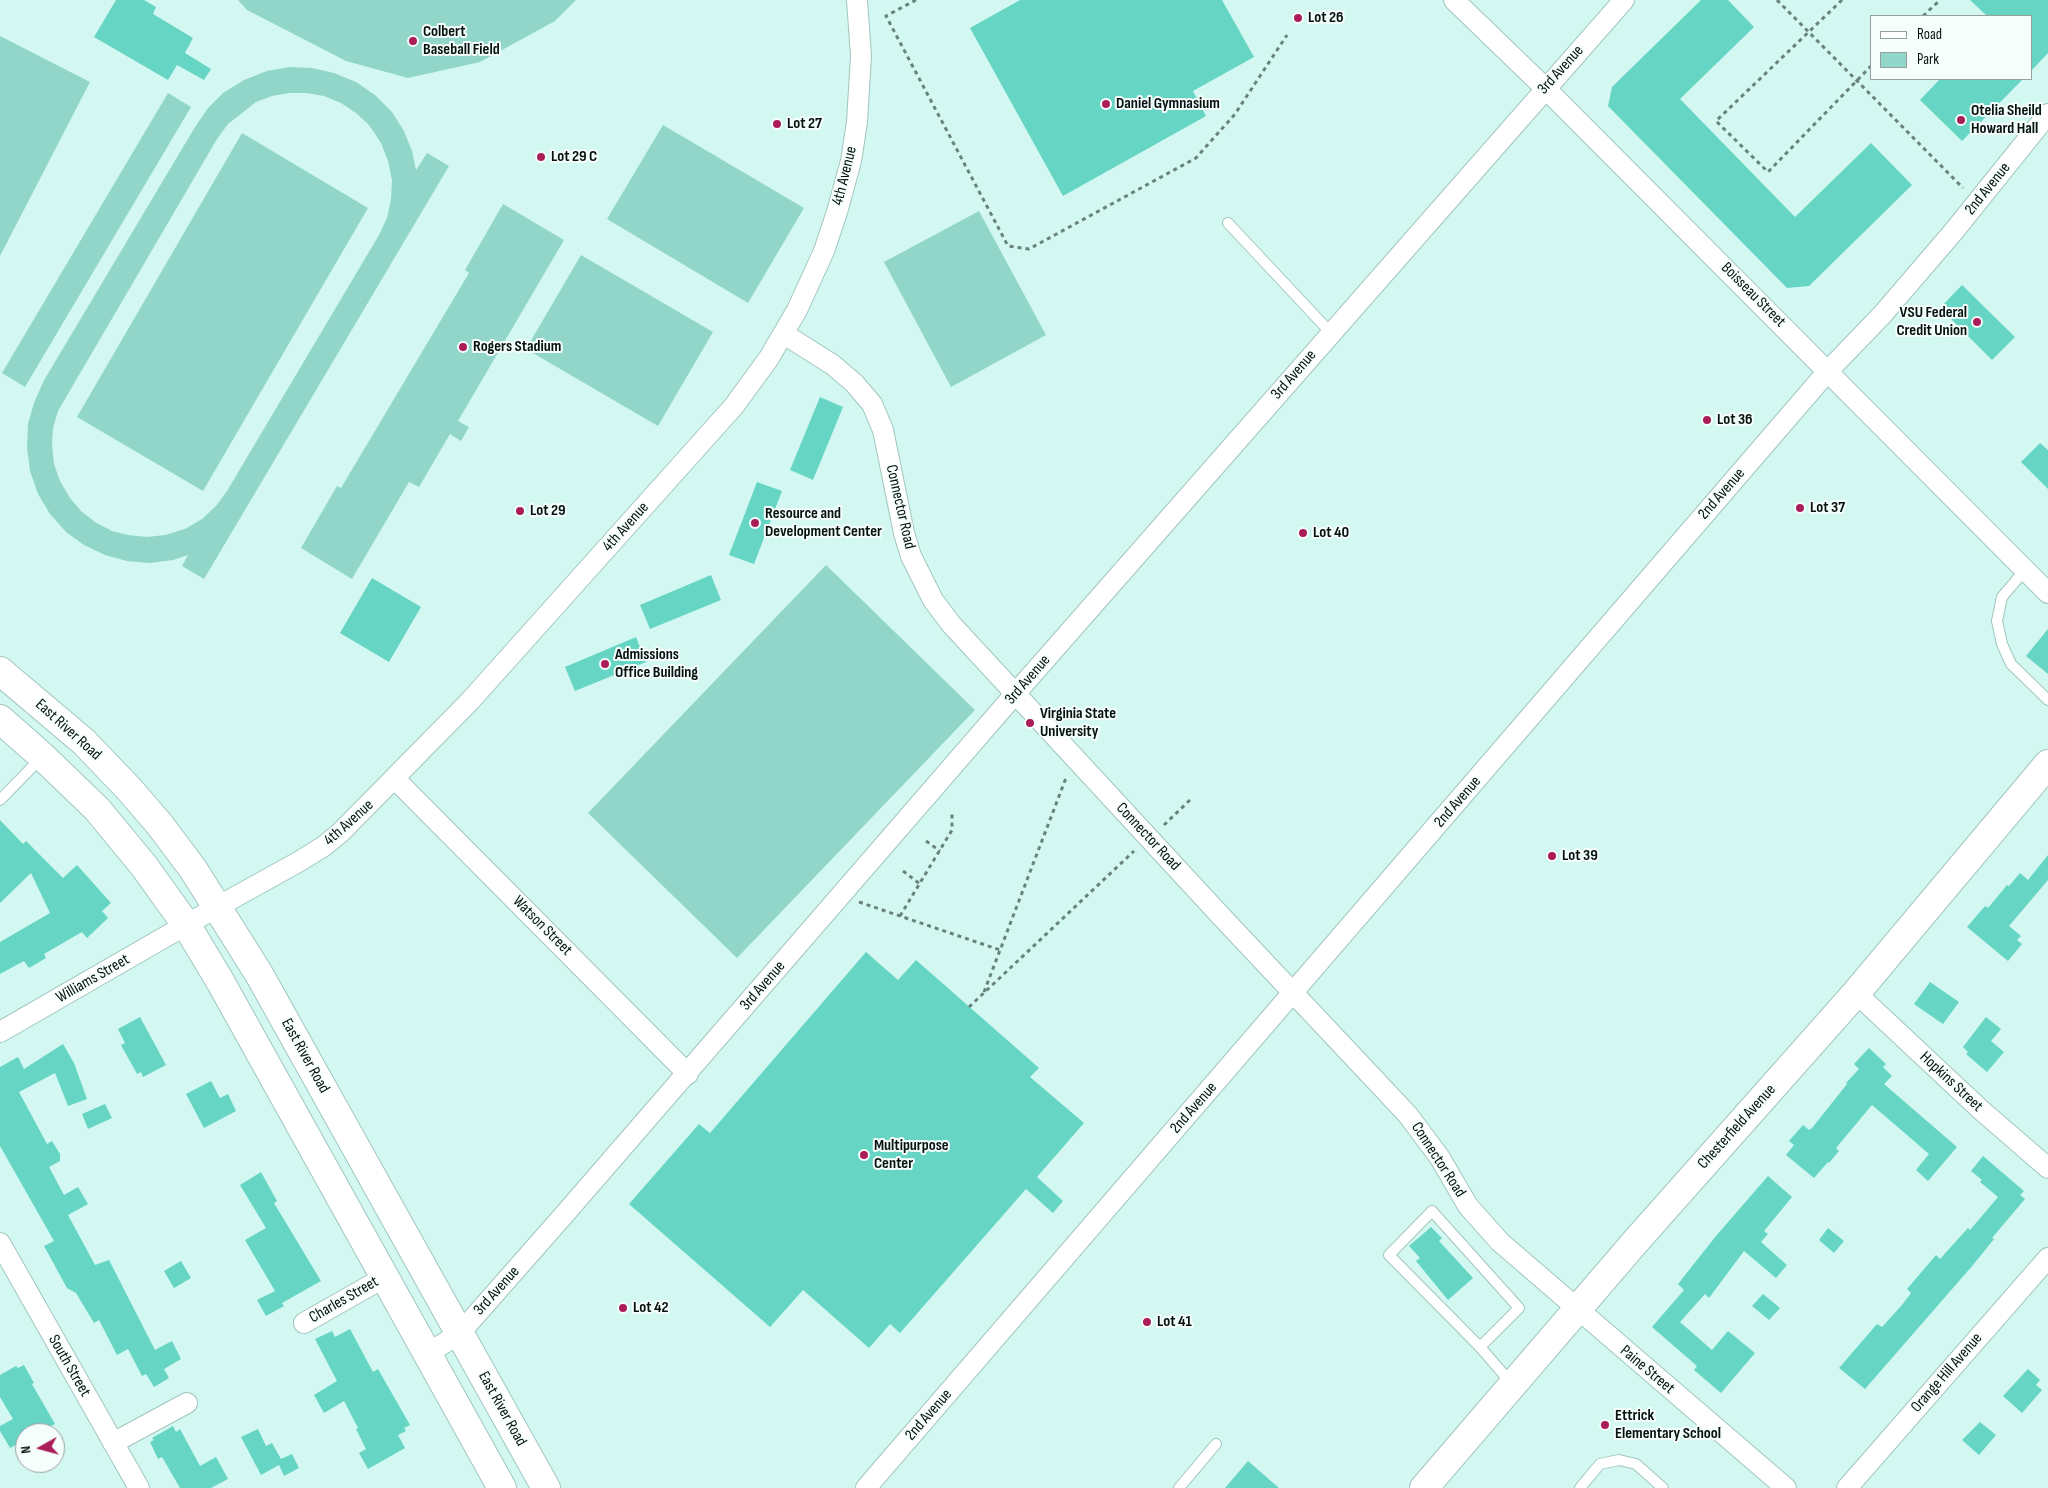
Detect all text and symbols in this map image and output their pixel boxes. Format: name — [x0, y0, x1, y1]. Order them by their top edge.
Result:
place label: Lot 26 — [1308, 8, 1344, 28]
marker: Lot 26 — [1292, 12, 1304, 24]
legend — [1870, 15, 2033, 80]
place label: Colbert Baseball Field — [423, 22, 500, 60]
text: Road — [1917, 25, 1942, 44]
marker: Colbert Baseball Field — [407, 35, 419, 47]
street label: 3rd Avenue — [1534, 42, 1588, 98]
text: Park — [1917, 50, 1939, 69]
place label: Daniel Gymnasium — [1116, 94, 1220, 114]
marker: Daniel Gymnasium — [1100, 98, 1112, 110]
place label: Otelia Sheild Howard Hall — [1971, 101, 2042, 139]
place label: Lot 27 — [787, 114, 822, 134]
marker: Otelia Sheild Howard Hall — [1955, 114, 1967, 126]
marker: Lot 27 — [771, 118, 783, 130]
street label: 4th Avenue — [828, 145, 862, 207]
place label: Lot 29 C — [551, 147, 597, 167]
marker: Lot 29 C — [535, 151, 547, 163]
street label: 2nd Avenue — [1961, 159, 2015, 219]
street label: Boisseau Street — [1717, 259, 1789, 331]
place label: VSU Federal Credit Union — [1896, 303, 1967, 341]
marker: VSU Federal Credit Union — [1971, 316, 1983, 328]
place label: Rogers Stadium — [473, 337, 561, 357]
marker: Rogers Stadium — [457, 341, 469, 353]
street label: 3rd Avenue — [1267, 346, 1321, 404]
place label: Lot 36 — [1717, 410, 1753, 430]
marker: Lot 36 — [1701, 414, 1713, 426]
street label: Connector Road — [881, 463, 919, 551]
street label: 2nd Avenue — [1694, 464, 1750, 524]
street label: 4th Avenue — [599, 498, 653, 556]
place label: Lot 37 — [1810, 498, 1845, 518]
place label: Lot 29 — [530, 501, 566, 521]
marker: Lot 37 — [1794, 502, 1806, 514]
place label: Resource and Development Center — [765, 504, 882, 542]
marker: Lot 29 — [514, 505, 526, 517]
marker: Resource and Development Center — [749, 517, 761, 529]
place label: Lot 40 — [1313, 523, 1349, 543]
marker: Lot 40 — [1297, 527, 1309, 539]
place label: Admissions Office Building — [615, 645, 698, 683]
street label: 3rd Avenue — [1001, 651, 1055, 709]
marker: Admissions Office Building — [599, 658, 611, 670]
street label: East River Road — [31, 695, 105, 765]
place label: Virginia State University — [1040, 704, 1116, 742]
marker: Virginia State University — [1024, 717, 1036, 729]
street label: 2nd Avenue — [1430, 772, 1486, 832]
street label: 4th Avenue — [320, 796, 378, 850]
street label: Connector Road — [1112, 799, 1184, 875]
place label: Lot 39 — [1562, 846, 1598, 866]
marker: Lot 39 — [1546, 850, 1558, 862]
street label: Watson Street — [508, 892, 576, 960]
street label: Williams Street — [53, 950, 133, 1008]
street label: 3rd Avenue — [736, 957, 790, 1015]
street label: East River Road — [277, 1015, 333, 1097]
street label: Hopkins Street — [1915, 1048, 1987, 1116]
street label: 2nd Avenue — [1166, 1078, 1222, 1138]
street label: Chesterfield Avenue — [1694, 1081, 1780, 1173]
street label: Connector Road — [1407, 1119, 1469, 1201]
place label: Multipurpose Center — [874, 1136, 949, 1174]
marker: Multipurpose Center — [858, 1149, 870, 1161]
street label: 3rd Avenue — [470, 1263, 524, 1319]
street label: Charles Street — [306, 1272, 382, 1328]
place label: Lot 42 — [633, 1298, 668, 1318]
marker: Lot 42 — [617, 1302, 629, 1314]
place label: Lot 41 — [1157, 1312, 1192, 1332]
marker: Lot 41 — [1141, 1316, 1153, 1328]
street label: Orange Hill Avenue — [1907, 1329, 1987, 1417]
street label: South Street — [44, 1332, 94, 1400]
street label: Paine Street — [1616, 1342, 1678, 1398]
street label: East River Road — [474, 1368, 530, 1450]
street label: 2nd Avenue — [901, 1385, 957, 1445]
place label: Ettrick Elementary School — [1615, 1406, 1721, 1444]
marker: Ettrick Elementary School — [1599, 1419, 1611, 1431]
north arrow — [15, 1423, 65, 1473]
text: N — [17, 1445, 35, 1455]

